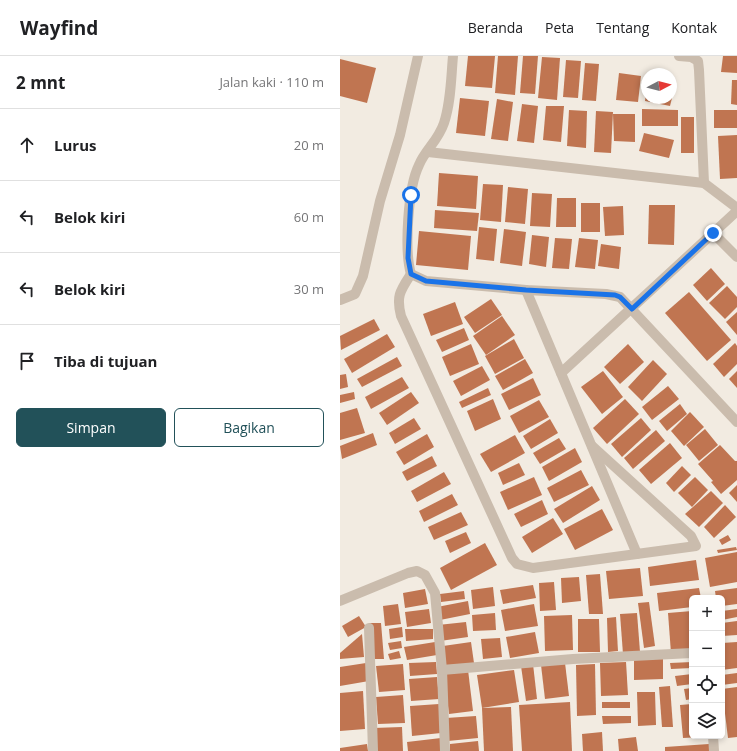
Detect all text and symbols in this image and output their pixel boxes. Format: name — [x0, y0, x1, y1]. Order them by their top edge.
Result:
text: Wayfind — [20, 15, 98, 41]
text: Beranda — [468, 18, 523, 37]
text: Peta — [545, 18, 574, 37]
text: Tentang — [596, 18, 649, 37]
text: Kontak — [671, 18, 717, 37]
north arrow — [641, 68, 677, 104]
text: 2 mnt — [16, 71, 65, 94]
text: Jalan kaki · 110 m — [219, 73, 324, 91]
icon: ahead — [16, 134, 38, 156]
text: Lurus — [54, 135, 96, 155]
text: 20 m — [294, 136, 324, 154]
route start — [402, 186, 420, 204]
icon: left — [16, 206, 38, 228]
text: Belok kiri — [54, 207, 125, 227]
text: 60 m — [294, 208, 324, 226]
route end — [704, 224, 722, 242]
icon: left — [16, 278, 38, 300]
text: Belok kiri — [54, 279, 125, 299]
text: 30 m — [294, 280, 324, 298]
icon: arrive — [16, 350, 38, 372]
text: Tiba di tujuan — [54, 351, 157, 371]
button: Simpan — [16, 408, 166, 447]
button: Bagikan — [174, 408, 324, 447]
map controls — [689, 595, 725, 739]
button: + — [689, 595, 725, 631]
button: − — [689, 631, 725, 667]
button: locate — [689, 667, 725, 703]
button: layers — [689, 703, 725, 739]

